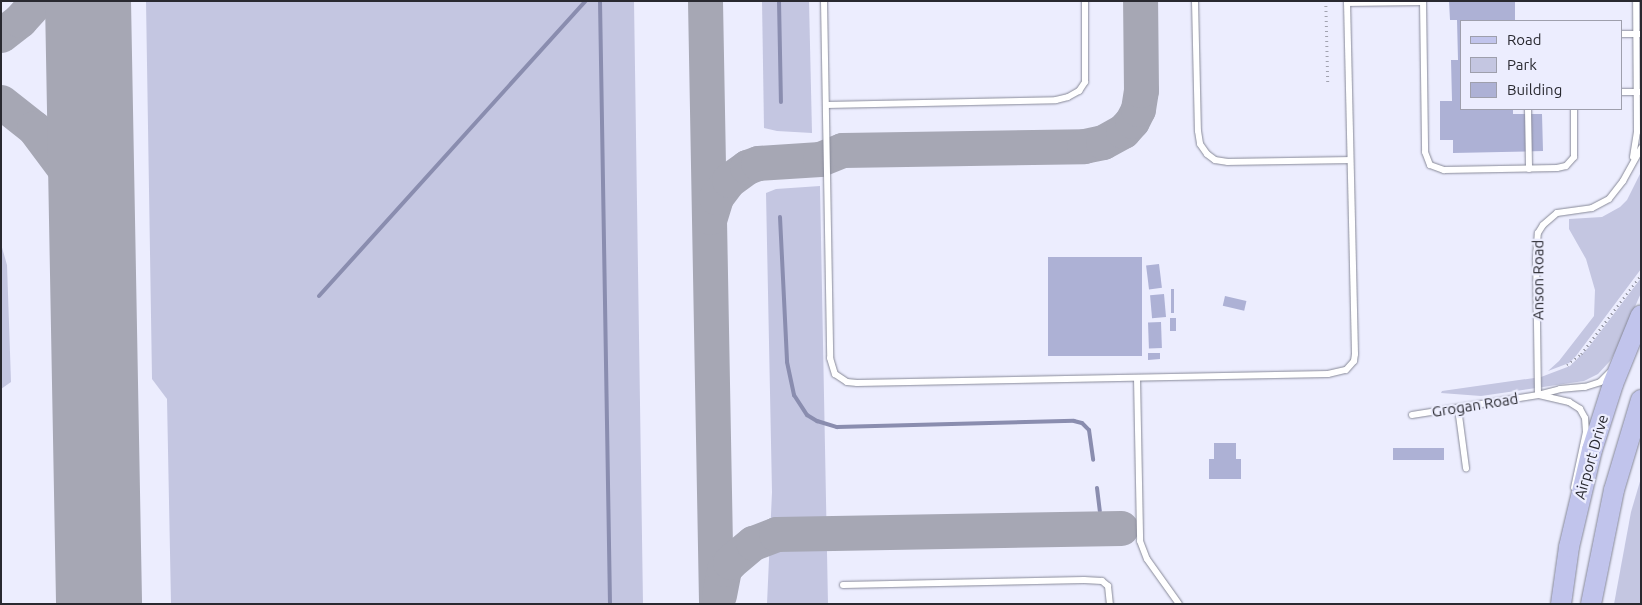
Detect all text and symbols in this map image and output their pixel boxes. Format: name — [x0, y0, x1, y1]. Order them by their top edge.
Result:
legend — [1460, 20, 1622, 110]
text: Road — [1507, 31, 1542, 48]
text: Park — [1507, 56, 1537, 73]
text: Building — [1507, 81, 1562, 98]
street label: Anson Road — [1529, 240, 1547, 320]
street label: Grogan Road — [1430, 389, 1520, 421]
street label: Airport Drive — [1570, 413, 1612, 501]

